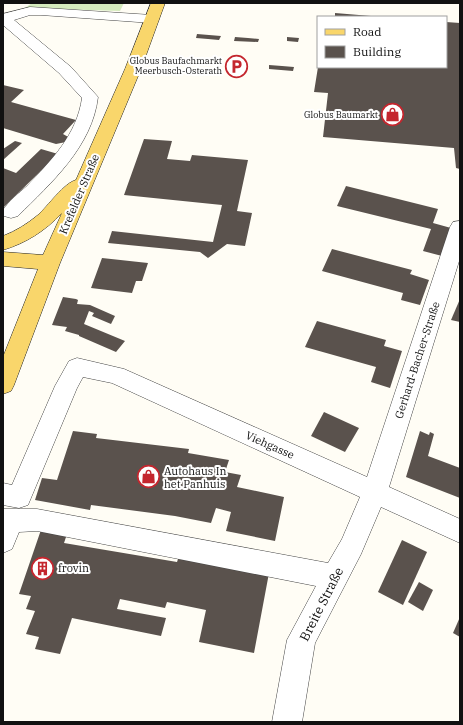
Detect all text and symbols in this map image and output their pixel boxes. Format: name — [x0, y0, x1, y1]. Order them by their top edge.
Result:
legend — [317, 16, 447, 68]
text: Road — [353, 24, 382, 39]
text: Building — [353, 44, 401, 59]
parking icon: Globus Baufachmarkt Meerbusch-Osterath — [224, 53, 250, 79]
place label: Globus Baufachmarkt Meerbusch-Osterath — [130, 55, 222, 76]
shop icon: Globus Baumarkt — [380, 102, 406, 128]
place label: Globus Baumarkt — [304, 109, 378, 120]
street label: Krefelder Straße — [56, 152, 102, 236]
street label: Gerhard-Bacher-Straße — [391, 300, 443, 420]
street label: Viehgasse — [243, 428, 297, 462]
shop icon: Autohaus In het Panhuis — [136, 464, 162, 490]
place label: Autohaus In het Panhuis — [164, 464, 227, 491]
building icon: frovin — [29, 555, 55, 581]
place label: frovin — [58, 561, 89, 575]
street label: Breite Straße — [296, 564, 347, 644]

